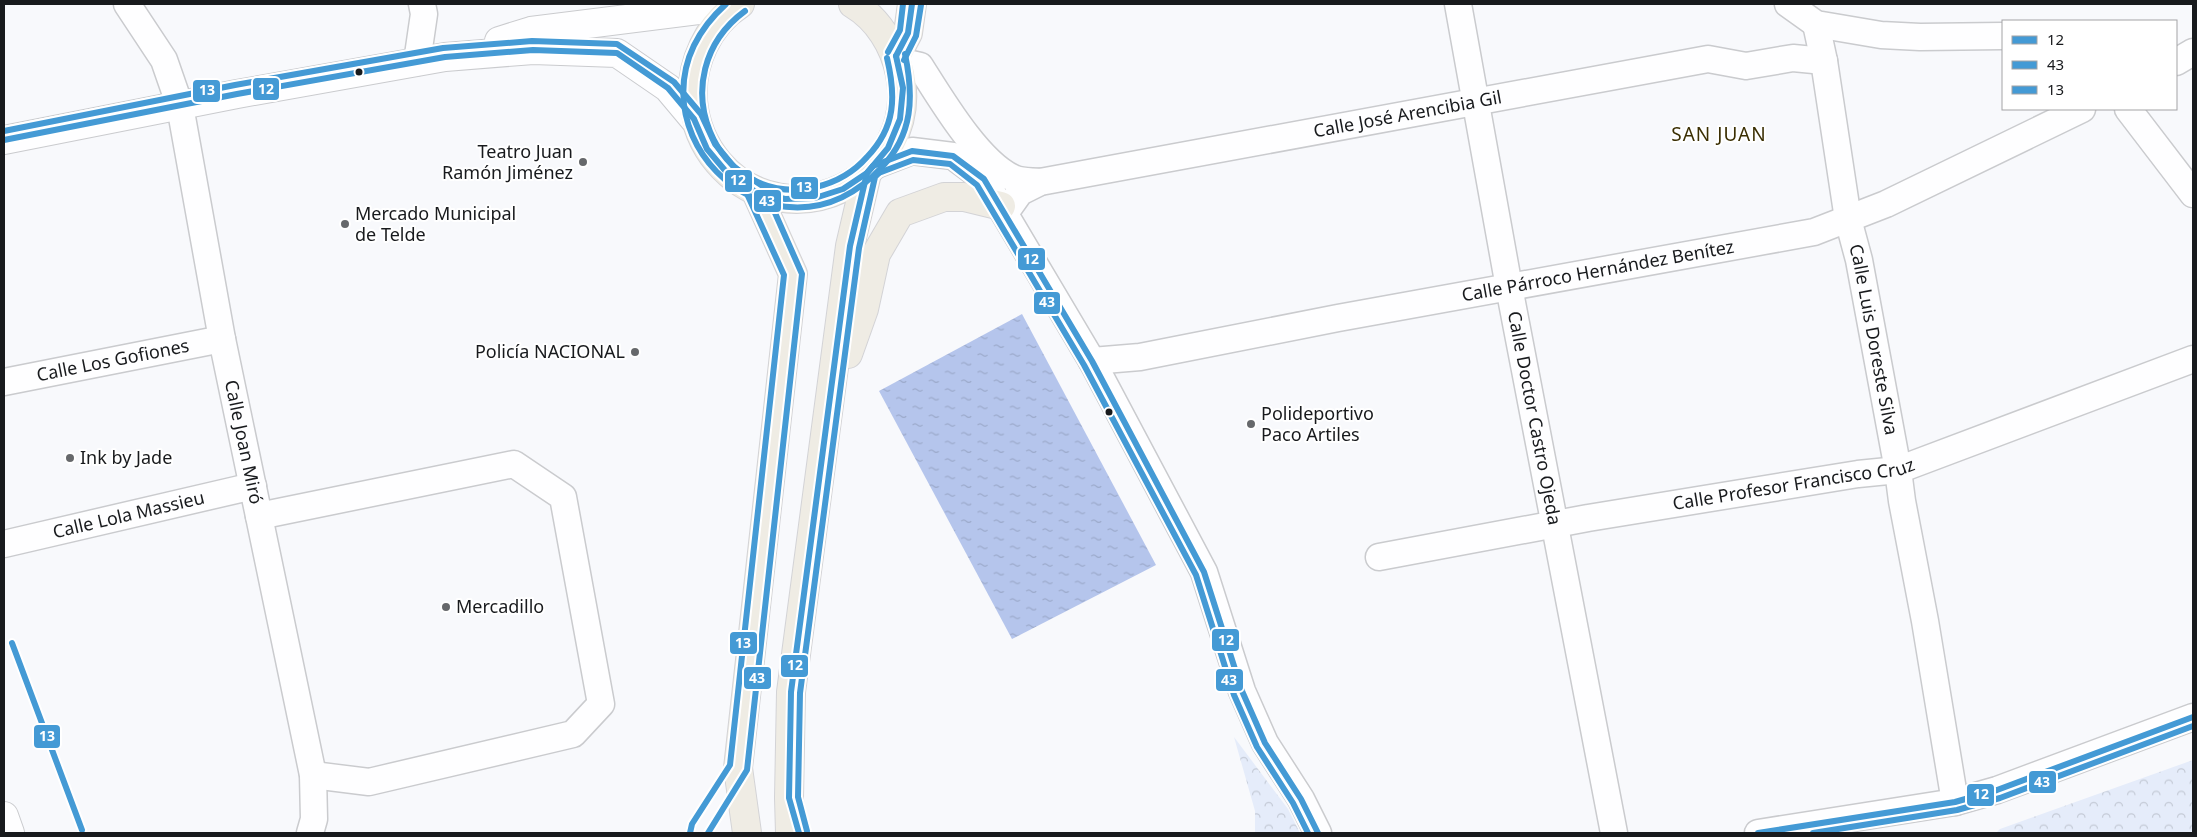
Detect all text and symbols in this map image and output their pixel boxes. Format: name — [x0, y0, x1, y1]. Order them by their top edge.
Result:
legend — [2002, 20, 2177, 110]
text: 12 — [2047, 29, 2064, 49]
text: 43 — [2047, 54, 2064, 74]
unlabelled marker — [354, 67, 364, 77]
line badge: 12 — [252, 77, 280, 101]
line badge: 13 — [192, 79, 221, 103]
text: 12 — [258, 79, 274, 98]
text: 13 — [2047, 79, 2064, 99]
text: 13 — [199, 80, 215, 99]
street label: Calle José Arencibia Gil — [1311, 84, 1504, 142]
district label: SAN JUAN — [1671, 121, 1767, 147]
place label: Teatro Juan Ramón Jiménez — [442, 139, 573, 184]
marker: Teatro Juan Ramón Jiménez — [577, 156, 589, 168]
line badge: 12 — [724, 169, 753, 193]
text: 12 — [730, 170, 746, 189]
line badge: 13 — [790, 176, 819, 200]
text: 13 — [796, 177, 812, 196]
line badge: 43 — [753, 189, 782, 213]
text: 43 — [759, 191, 775, 210]
place label: Mercado Municipal de Telde — [355, 201, 516, 246]
marker: Mercado Municipal de Telde — [339, 218, 351, 230]
street label: Calle Párroco Hernández Benítez — [1460, 234, 1736, 306]
street label: Calle Luis Doreste Silva — [1844, 241, 1904, 437]
line badge: 12 — [1017, 247, 1046, 271]
text: 12 — [1023, 249, 1039, 268]
line badge: 43 — [1033, 291, 1061, 315]
text: 43 — [1039, 292, 1055, 311]
street label: Calle Doctor Castro Ojeda — [1503, 309, 1567, 527]
street label: Calle Los Gofiones — [34, 333, 191, 386]
place label: Policía NACIONAL — [475, 339, 625, 363]
marker: Policía NACIONAL — [629, 346, 641, 358]
street label: Calle Joan Miró — [220, 378, 269, 506]
place label: Polideportivo Paco Artiles — [1261, 401, 1374, 446]
unlabelled marker — [1104, 407, 1114, 417]
marker: Polideportivo Paco Artiles — [1245, 418, 1257, 430]
place label: Ink by Jade — [80, 445, 172, 469]
marker: Ink by Jade — [64, 452, 76, 464]
street label: Calle Profesor Francisco Cruz — [1671, 452, 1918, 515]
street label: Calle Lola Massieu — [50, 485, 207, 543]
place label: Mercadillo — [456, 594, 544, 618]
marker: Mercadillo — [440, 601, 452, 613]
line badge: 12 — [1211, 628, 1240, 652]
text: 12 — [1218, 630, 1234, 649]
line badge: 13 — [729, 631, 758, 655]
text: 13 — [735, 633, 751, 652]
line badge: 12 — [780, 654, 809, 678]
text: 12 — [787, 655, 803, 674]
line badge: 43 — [743, 666, 772, 690]
text: 43 — [749, 668, 765, 687]
line badge: 43 — [1215, 668, 1244, 692]
text: 43 — [1221, 670, 1237, 689]
line badge: 13 — [33, 724, 61, 749]
text: 13 — [39, 726, 55, 745]
line badge: 43 — [2028, 770, 2057, 794]
text: 43 — [2034, 772, 2050, 791]
line badge: 12 — [1966, 783, 1995, 807]
text: 12 — [1973, 784, 1989, 803]

